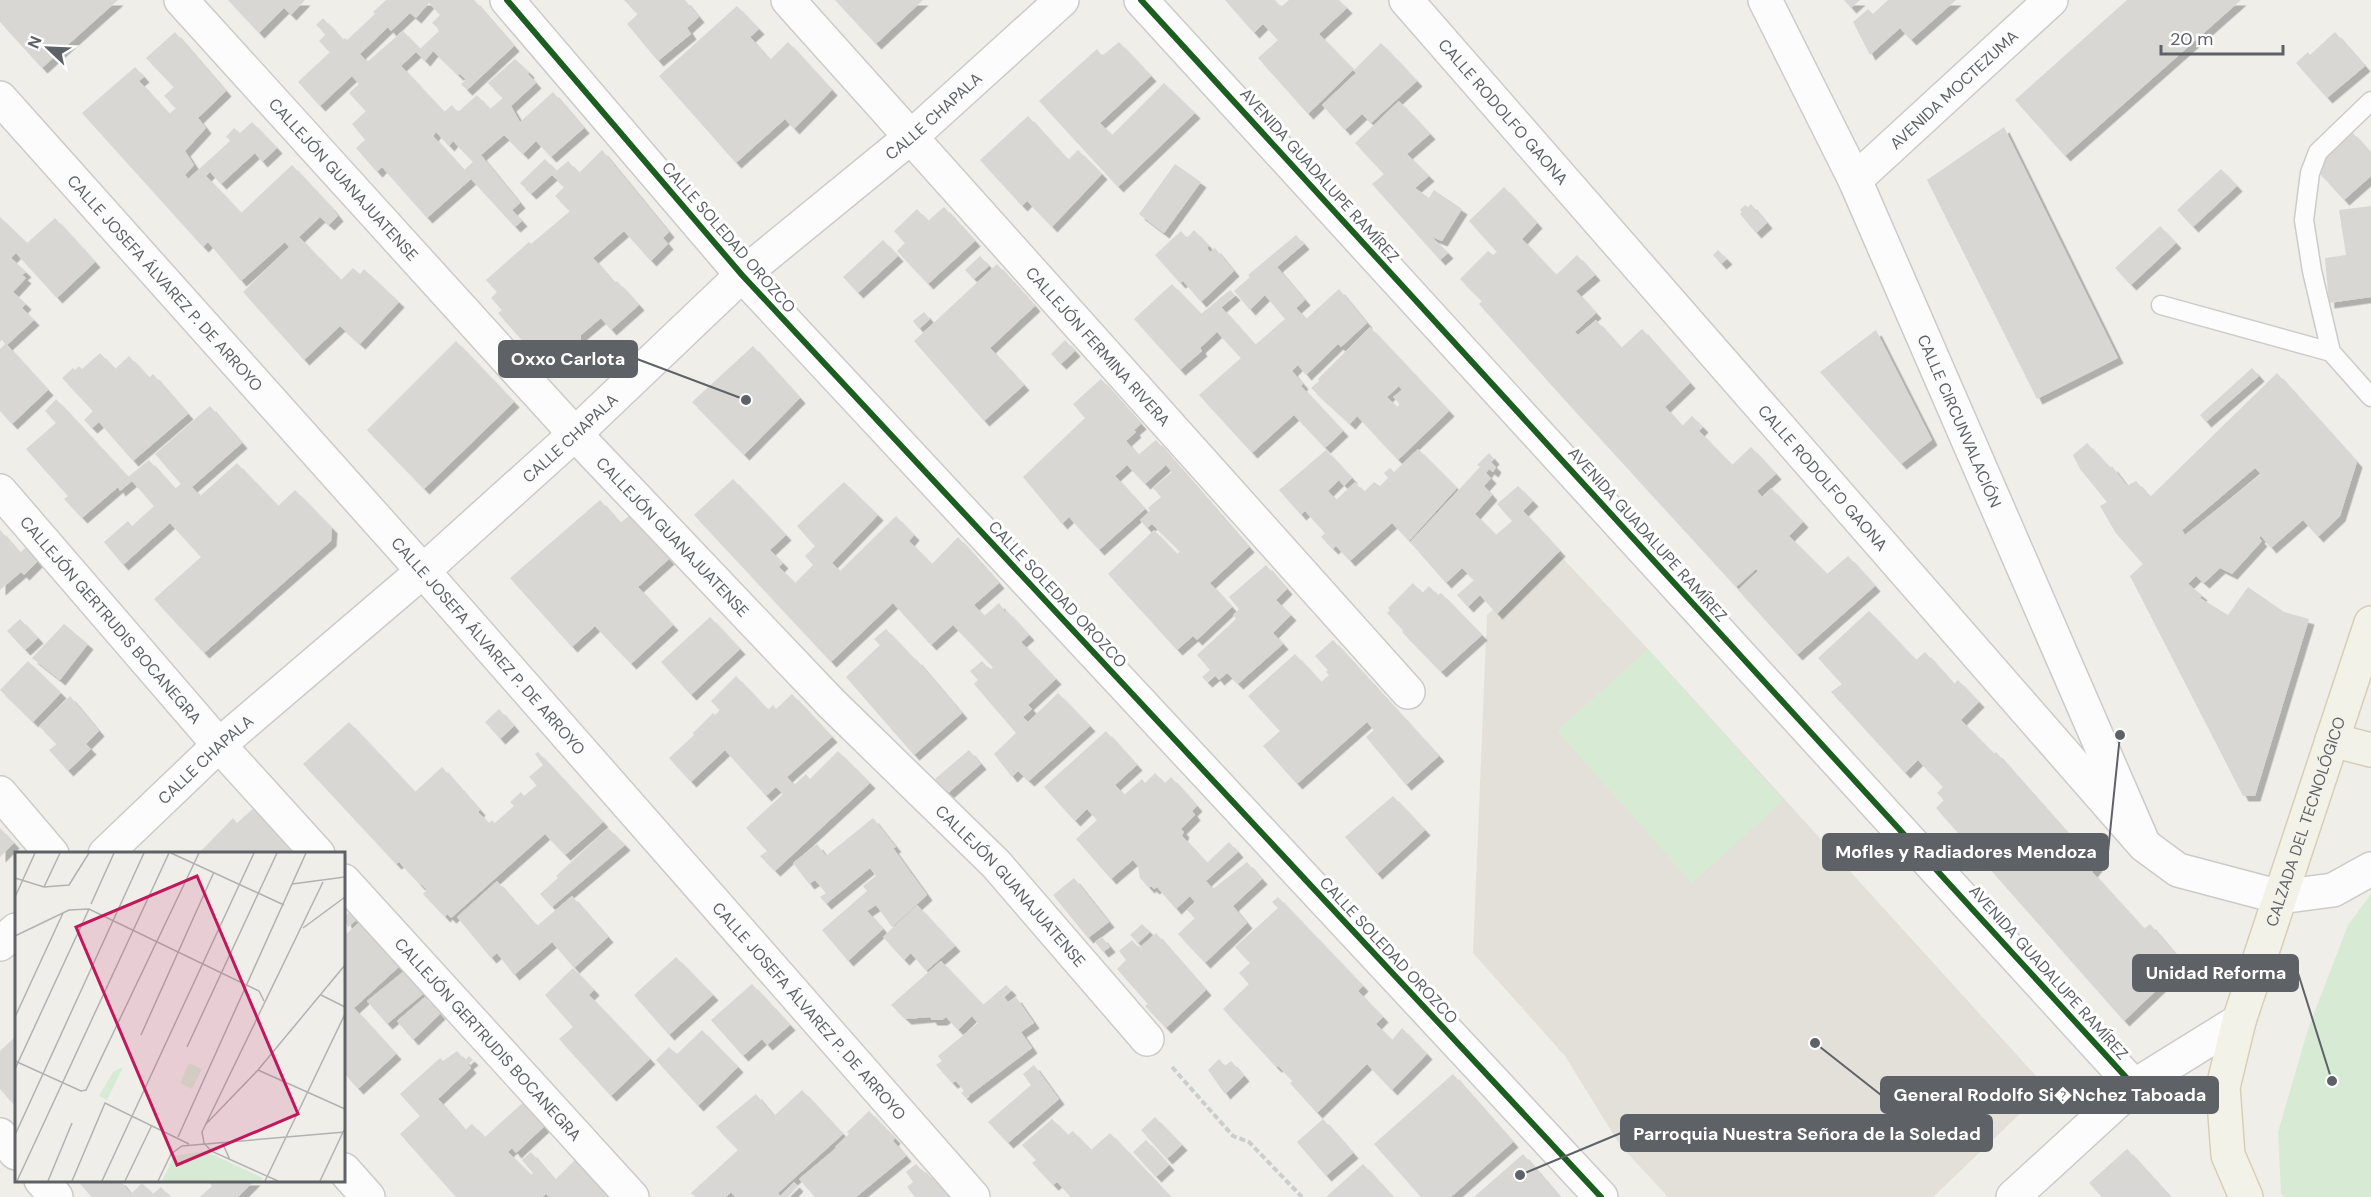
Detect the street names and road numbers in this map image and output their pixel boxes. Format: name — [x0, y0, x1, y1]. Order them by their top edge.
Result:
street label: AVENIDA MOCTEZUMA — [1885, 25, 2023, 154]
street label: CALLE RODOLFO GAONA — [1434, 34, 1573, 189]
street label: CALLE CHAPALA — [881, 67, 987, 165]
street label: AVENIDA GUADALUPE RAMÍREZ — [1236, 84, 1404, 267]
street label: CALLEJÓN GUANAJUATENSE — [264, 94, 423, 265]
street label: CALLE SOLEDAD OROZCO — [657, 157, 800, 317]
street label: CALLE JOSEFA ÁLVAREZ P. DE ARROYO — [63, 170, 267, 396]
street label: CALLEJÓN FERMINA RIVERA — [1021, 263, 1175, 431]
street label: CALLE CIRCUNVALACIÓN — [1912, 331, 2006, 511]
street label: CALLE CHAPALA — [518, 389, 623, 488]
street label: CALLE RODOLFO GAONA — [1753, 400, 1892, 556]
street label: AVENIDA GUADALUPE RAMÍREZ — [1564, 443, 1732, 626]
street label: CALLEJÓN GUANAJUATENSE — [591, 453, 753, 621]
street label: CALLEJÓN GERTRUDIS BOCANEGRA — [15, 512, 206, 729]
street label: CALLE SOLEDAD OROZCO — [984, 516, 1131, 672]
street label: CALLE JOSEFA ÁLVAREZ P. DE ARROYO — [387, 533, 590, 759]
street label: CALLE CHAPALA — [154, 710, 258, 809]
street label: CALZADA DEL TECNOLÓGICO — [2261, 714, 2350, 929]
street label: CALLEJÓN GUANAJUATENSE — [931, 801, 1090, 971]
street label: CALLE SOLEDAD OROZCO — [1315, 872, 1462, 1028]
street label: AVENIDA GUADALUPE RAMÍREZ — [1965, 881, 2133, 1064]
street label: CALLE JOSEFA ÁLVAREZ P. DE ARROYO — [708, 898, 911, 1125]
street label: CALLEJÓN GERTRUDIS BOCANEGRA — [390, 933, 586, 1146]

